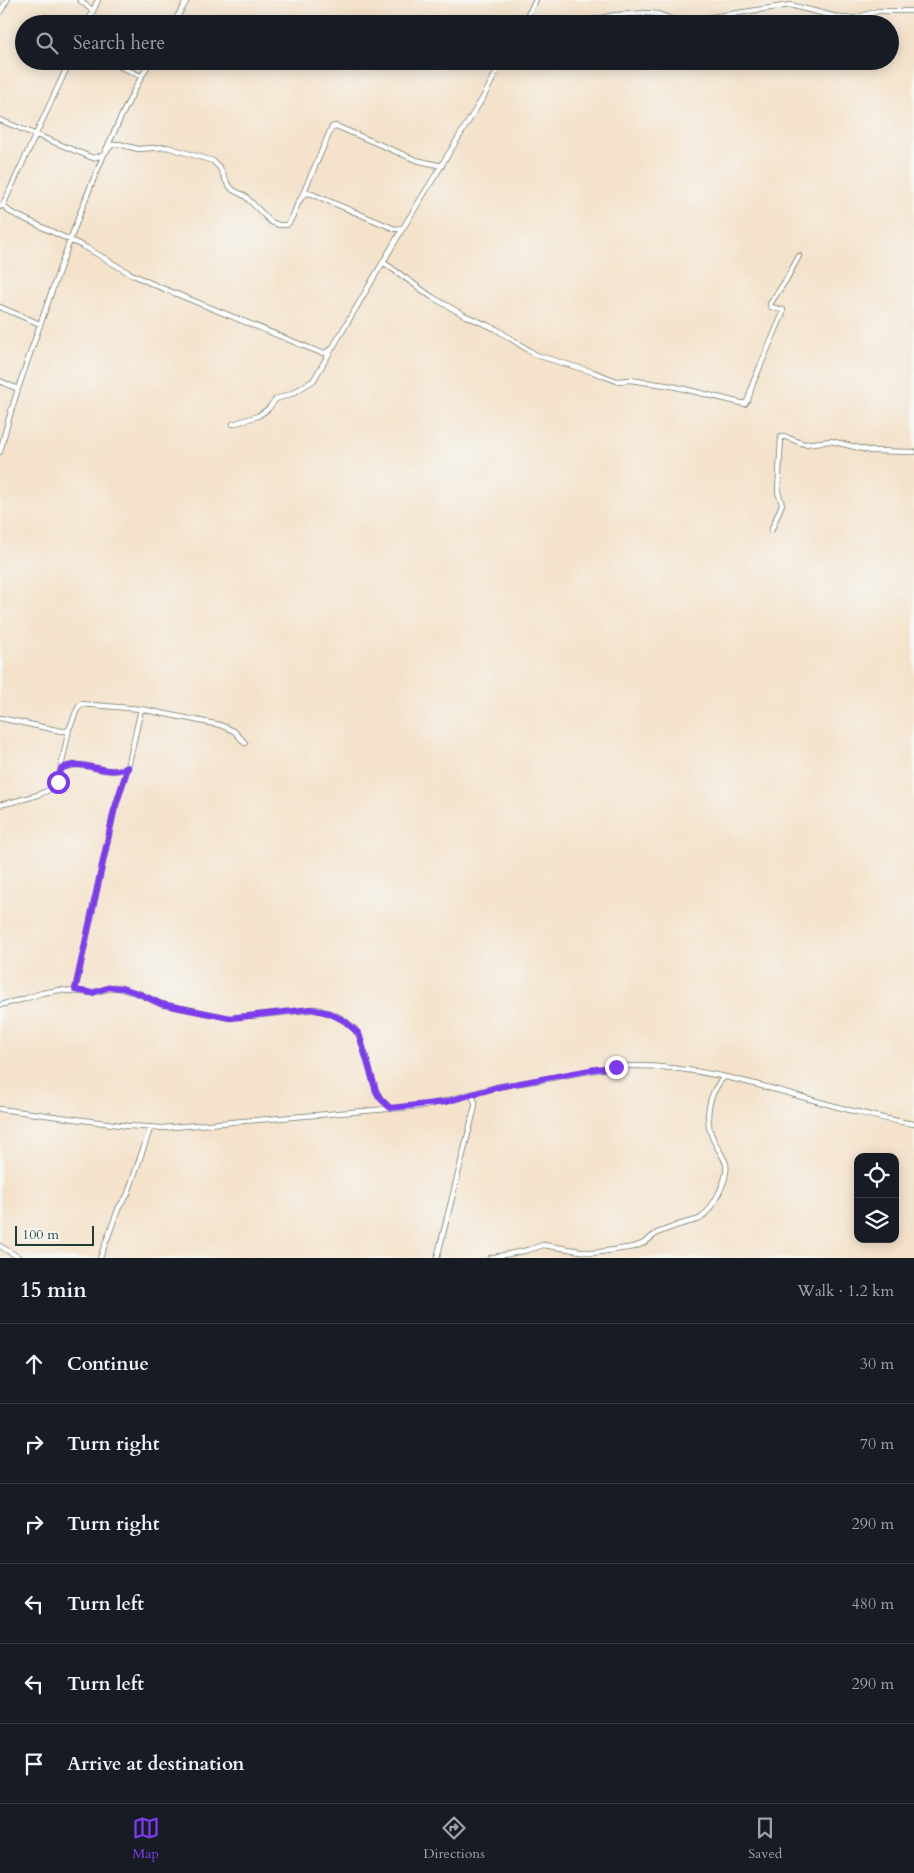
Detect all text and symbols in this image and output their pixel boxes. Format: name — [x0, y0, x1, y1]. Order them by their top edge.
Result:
search box — [15, 15, 899, 70]
icon: search — [33, 29, 61, 57]
text: Search here — [73, 30, 165, 56]
route start — [47, 771, 70, 794]
route end — [605, 1056, 628, 1079]
map controls — [854, 1153, 899, 1243]
button: locate — [854, 1153, 899, 1198]
button: layers — [854, 1198, 899, 1243]
scale bar — [15, 1223, 94, 1246]
text: 100 m — [22, 1225, 59, 1244]
text: 15 min — [20, 1276, 87, 1305]
text: Walk · 1.2 km — [797, 1280, 894, 1302]
icon: ahead — [20, 1350, 48, 1378]
text: Continue — [67, 1351, 149, 1377]
text: 30 m — [860, 1353, 894, 1375]
icon: right — [20, 1430, 48, 1458]
text: Turn right — [67, 1431, 159, 1457]
text: 70 m — [860, 1433, 894, 1455]
icon: right — [20, 1510, 48, 1538]
text: Turn right — [67, 1511, 159, 1537]
text: 290 m — [852, 1513, 894, 1535]
icon: left — [20, 1590, 48, 1618]
text: Turn left — [67, 1591, 144, 1617]
text: 480 m — [852, 1593, 894, 1615]
icon: left — [20, 1670, 48, 1698]
text: Turn left — [67, 1671, 144, 1697]
text: 290 m — [852, 1673, 894, 1695]
icon: arrive — [20, 1750, 48, 1778]
text: Arrive at destination — [67, 1751, 244, 1777]
tab: Map — [132, 1814, 160, 1863]
tab: Directions — [423, 1814, 485, 1863]
tab: Saved — [748, 1814, 782, 1863]

